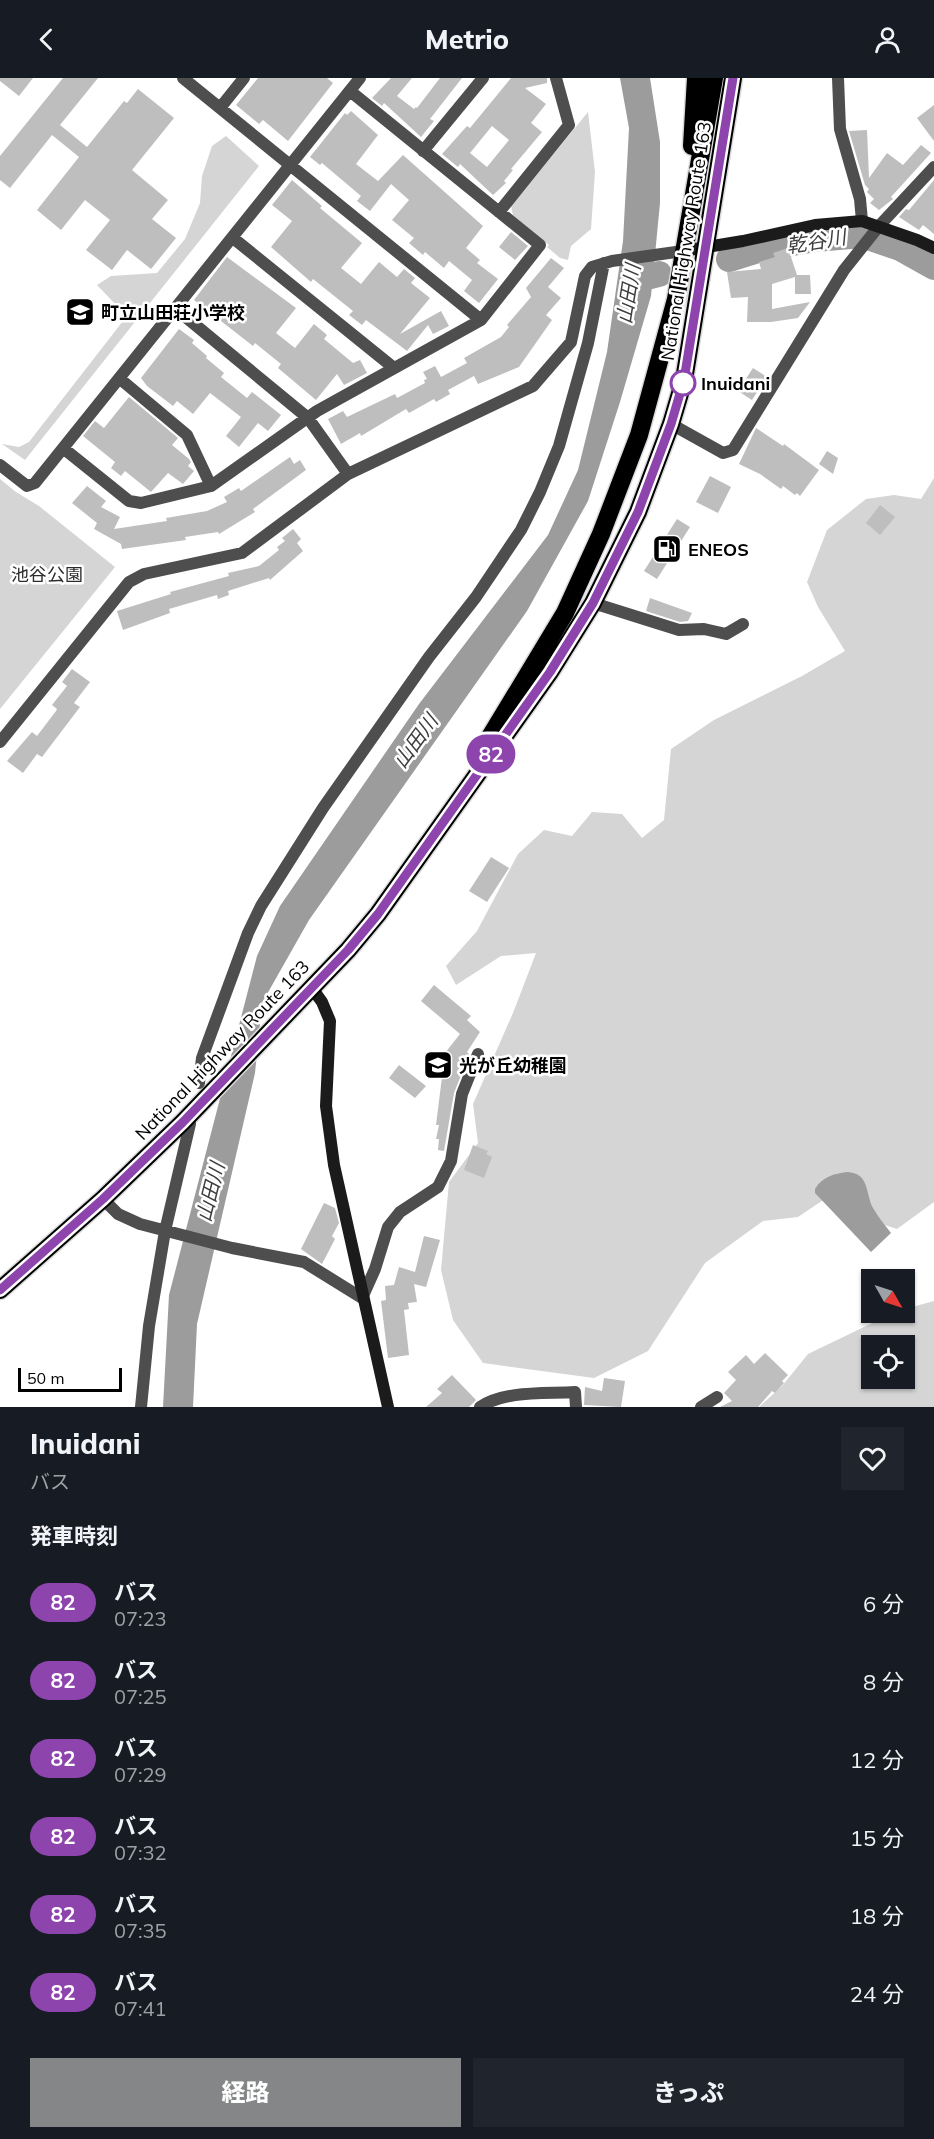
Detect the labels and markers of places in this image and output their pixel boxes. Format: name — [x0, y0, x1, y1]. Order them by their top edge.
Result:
school or university icon: 町立山田荘小学校 — [64, 296, 96, 328]
place label: 町立山田荘小学校 — [101, 301, 245, 324]
marker: Inuidani — [670, 370, 696, 396]
place label: Inuidani — [701, 372, 770, 395]
fuel station icon: ENEOS — [651, 533, 683, 565]
place label: ENEOS — [688, 538, 749, 561]
school or university icon: 光が丘幼稚園 — [422, 1049, 454, 1081]
place label: 光が丘幼稚園 — [459, 1054, 567, 1077]

